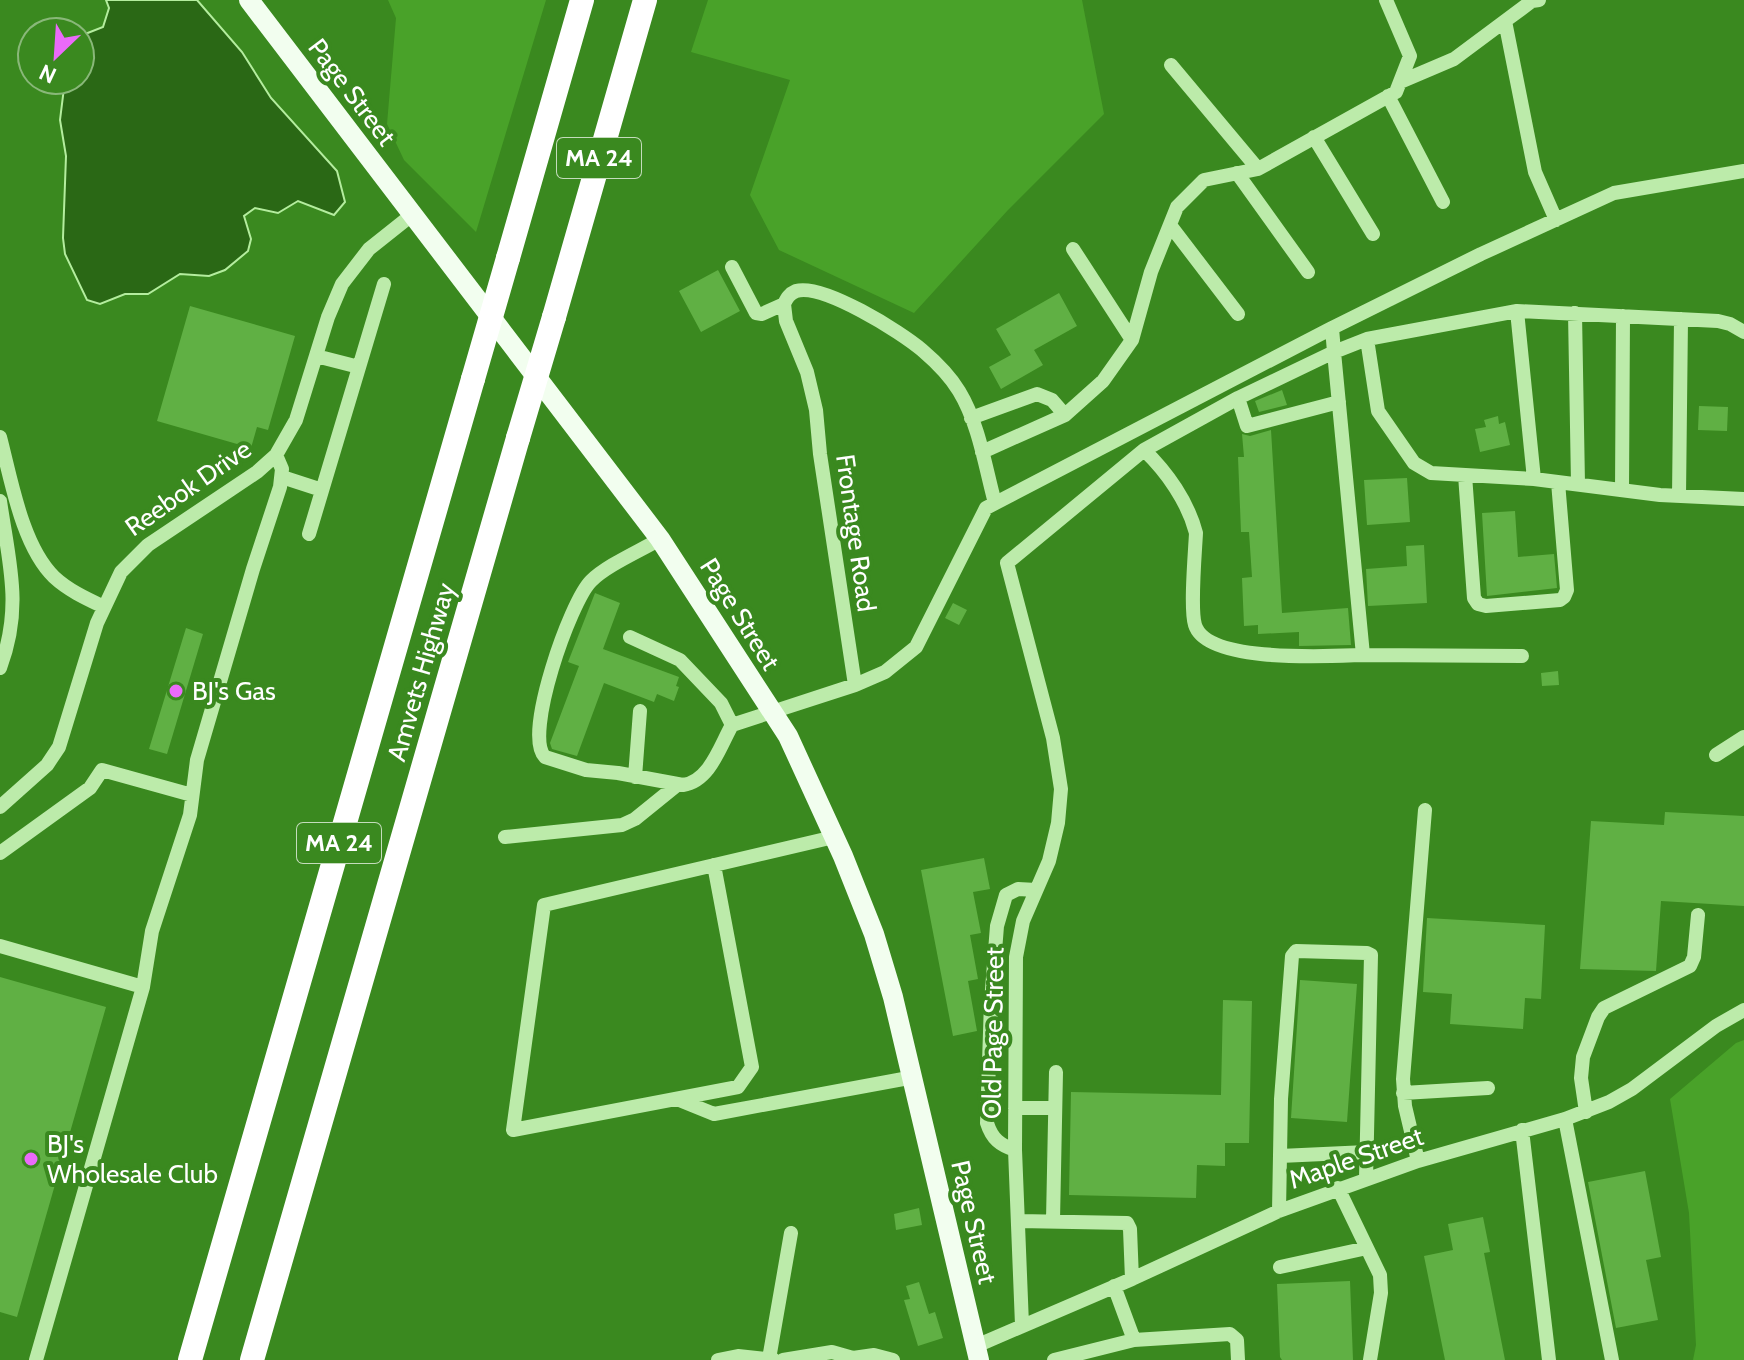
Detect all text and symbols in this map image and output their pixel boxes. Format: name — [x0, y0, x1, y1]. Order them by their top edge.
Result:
north arrow — [16, 16, 96, 96]
street label: Page Street — [301, 32, 403, 152]
text: N — [35, 58, 61, 89]
road number: MA 24 — [557, 138, 641, 178]
street label: Reebok Drive — [119, 433, 257, 543]
street label: Frontage Road — [829, 452, 883, 614]
street label: Page Street — [693, 552, 787, 676]
street label: Amvets Highway — [380, 579, 462, 765]
place label: BJ's Gas — [192, 675, 276, 707]
marker: BJ's Gas — [167, 682, 185, 700]
road number: MA 24 — [297, 823, 381, 863]
street label: Old Page Street — [976, 946, 1011, 1119]
street label: Maple Street — [1285, 1120, 1428, 1196]
place label: BJ's Wholesale Club — [47, 1128, 218, 1190]
marker: BJ's Wholesale Club — [22, 1150, 40, 1168]
street label: Page Street — [944, 1157, 1004, 1287]

